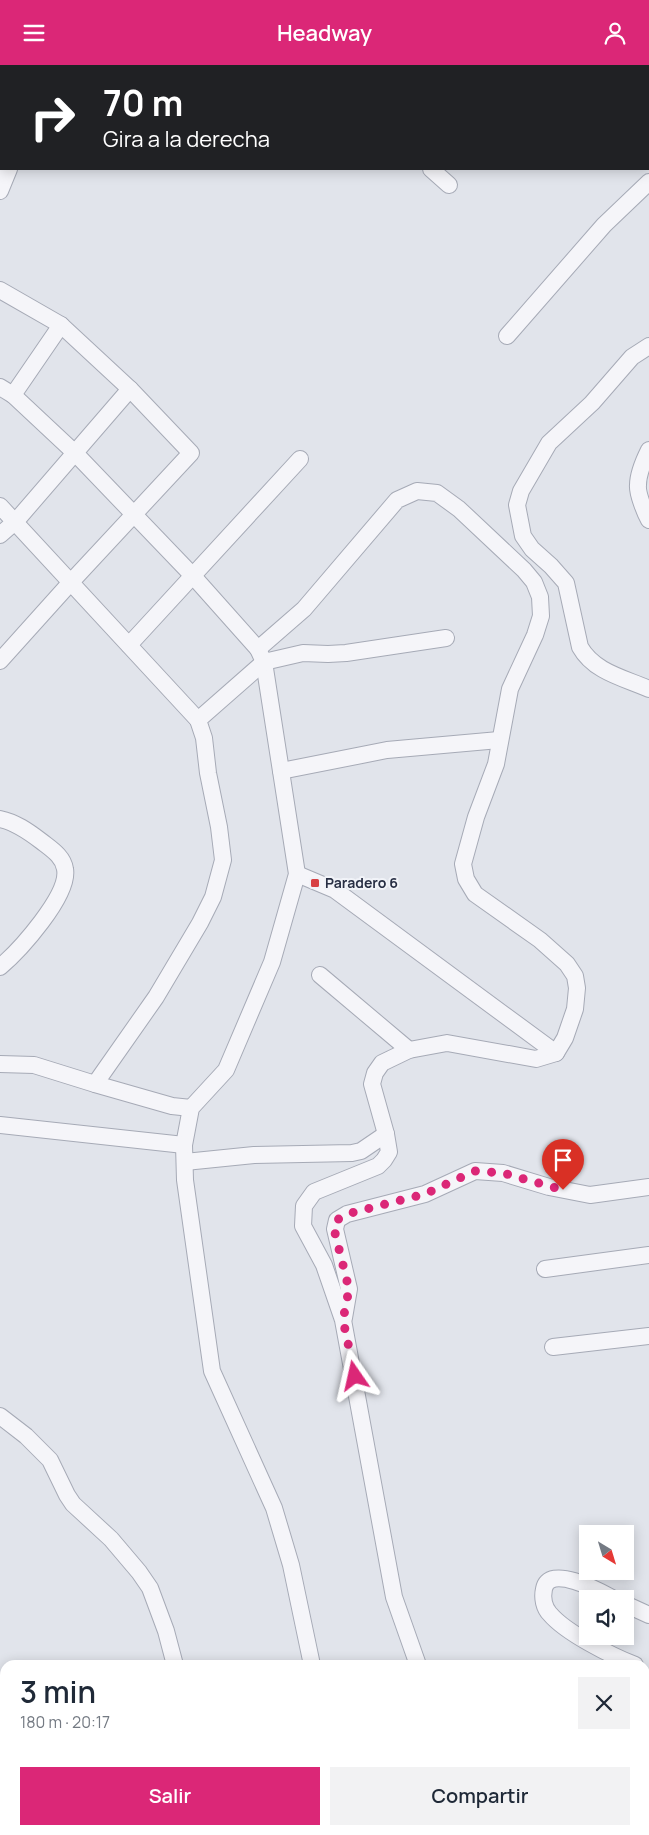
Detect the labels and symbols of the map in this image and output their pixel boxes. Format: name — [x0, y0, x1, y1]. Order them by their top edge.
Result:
place label: Paradero 6 — [325, 873, 398, 892]
marker: Paradero 6 — [309, 877, 321, 889]
pin — [542, 1139, 584, 1190]
position arrow — [328, 1349, 380, 1401]
north arrow — [579, 1525, 634, 1580]

